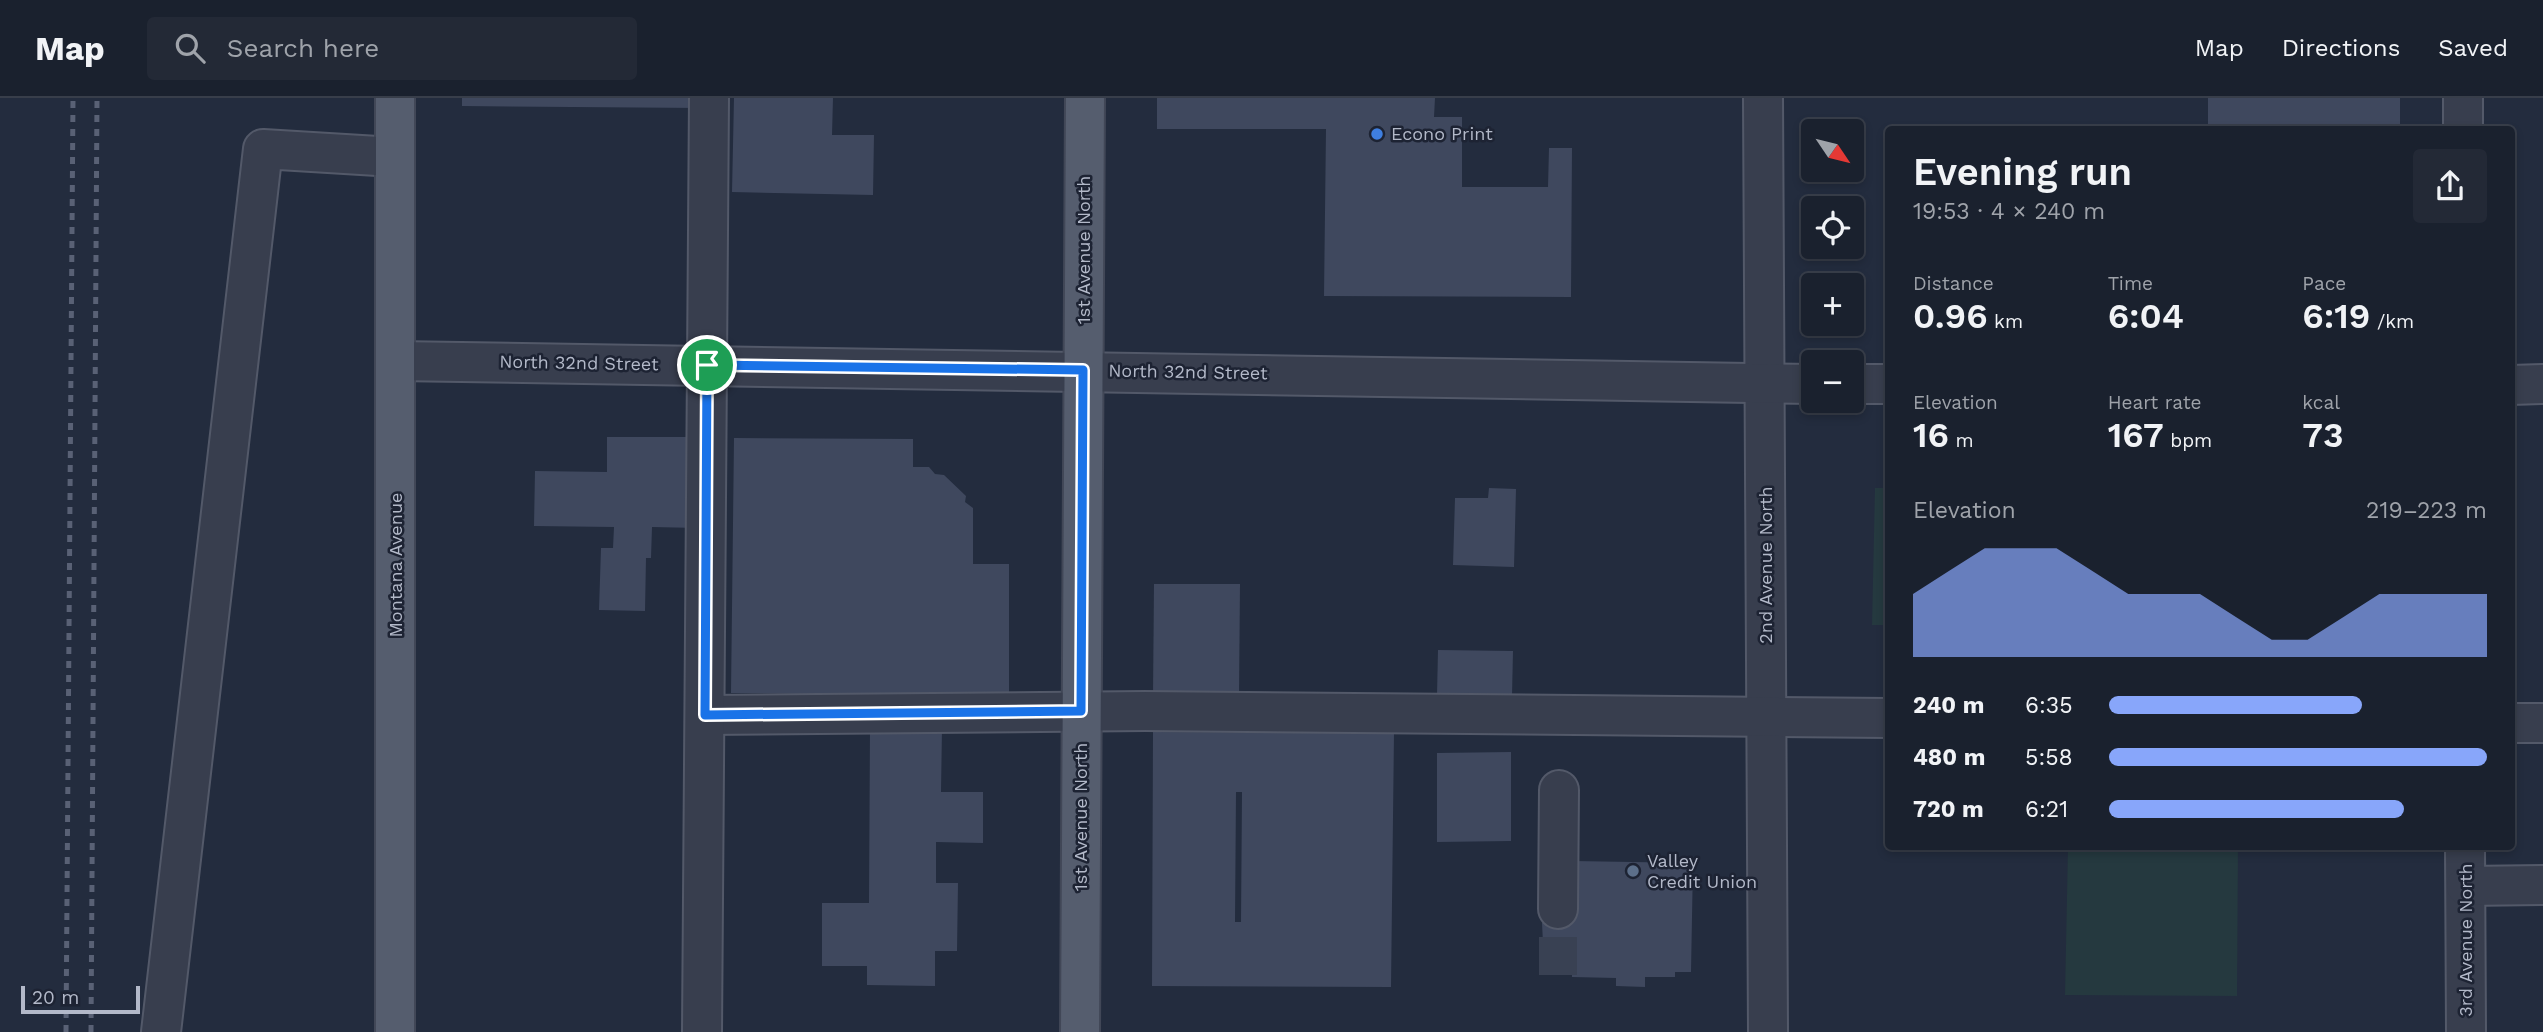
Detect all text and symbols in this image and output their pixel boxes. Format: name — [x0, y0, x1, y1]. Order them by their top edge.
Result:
search box — [147, 17, 637, 80]
text: Map — [35, 29, 105, 68]
icon: search — [171, 29, 209, 67]
text: Search here — [227, 33, 379, 63]
text: Map — [2195, 34, 2244, 62]
text: Directions — [2282, 34, 2400, 62]
text: Saved — [2438, 34, 2508, 62]
north arrow — [1801, 119, 1864, 182]
map controls — [1801, 119, 1864, 413]
place label: Econo Print — [1391, 123, 1493, 144]
marker: Econo Print — [1369, 126, 1385, 142]
button: share — [2413, 149, 2487, 223]
text: Evening run — [1913, 150, 2132, 194]
street label: 1st Avenue North — [1073, 176, 1094, 324]
button: locate — [1801, 196, 1864, 259]
text: 19:53 · 4 × 240 m — [1913, 198, 2105, 225]
text: Distance — [1913, 272, 1994, 295]
text: Time — [2108, 272, 2153, 295]
text: Pace — [2302, 272, 2346, 295]
button: + — [1801, 273, 1864, 336]
text: 0.96 — [1913, 295, 1988, 337]
text: 6:04 — [2108, 295, 2184, 337]
text: 6:19 — [2302, 295, 2370, 337]
text: km — [1988, 310, 2023, 333]
text: /km — [2370, 310, 2414, 333]
pin — [677, 335, 737, 395]
icon: arrive — [688, 346, 726, 384]
button: − — [1801, 350, 1864, 413]
street label: North 32nd Street — [499, 351, 659, 374]
street label: North 32nd Street — [1108, 360, 1268, 383]
text: Elevation — [1913, 391, 1998, 414]
text: Heart rate — [2108, 391, 2202, 414]
text: kcal — [2302, 391, 2340, 414]
text: 16 — [1913, 414, 1949, 456]
text: 167 — [2108, 414, 2164, 456]
text: 73 — [2302, 414, 2344, 456]
text: m — [1949, 429, 1974, 452]
text: bpm — [2164, 429, 2212, 452]
street label: 2nd Avenue North — [1755, 486, 1776, 644]
street label: Montana Avenue — [385, 493, 406, 637]
text: Elevation — [1913, 497, 2016, 524]
text: 219–223 m — [2366, 497, 2487, 524]
text: 240 m — [1913, 692, 1984, 719]
text: 6:35 — [2025, 692, 2073, 719]
street label: 1st Avenue North — [1070, 743, 1091, 891]
text: 480 m — [1913, 744, 1985, 771]
text: 5:58 — [2025, 744, 2073, 771]
text: 720 m — [1913, 796, 1984, 823]
text: 6:21 — [2025, 796, 2068, 823]
place label: Valley Credit Union — [1647, 850, 1757, 892]
marker: Valley Credit Union — [1625, 863, 1641, 879]
street label: 3rd Avenue North — [2455, 863, 2476, 1017]
scale bar — [21, 983, 140, 1015]
text: 20 m — [32, 986, 79, 1009]

